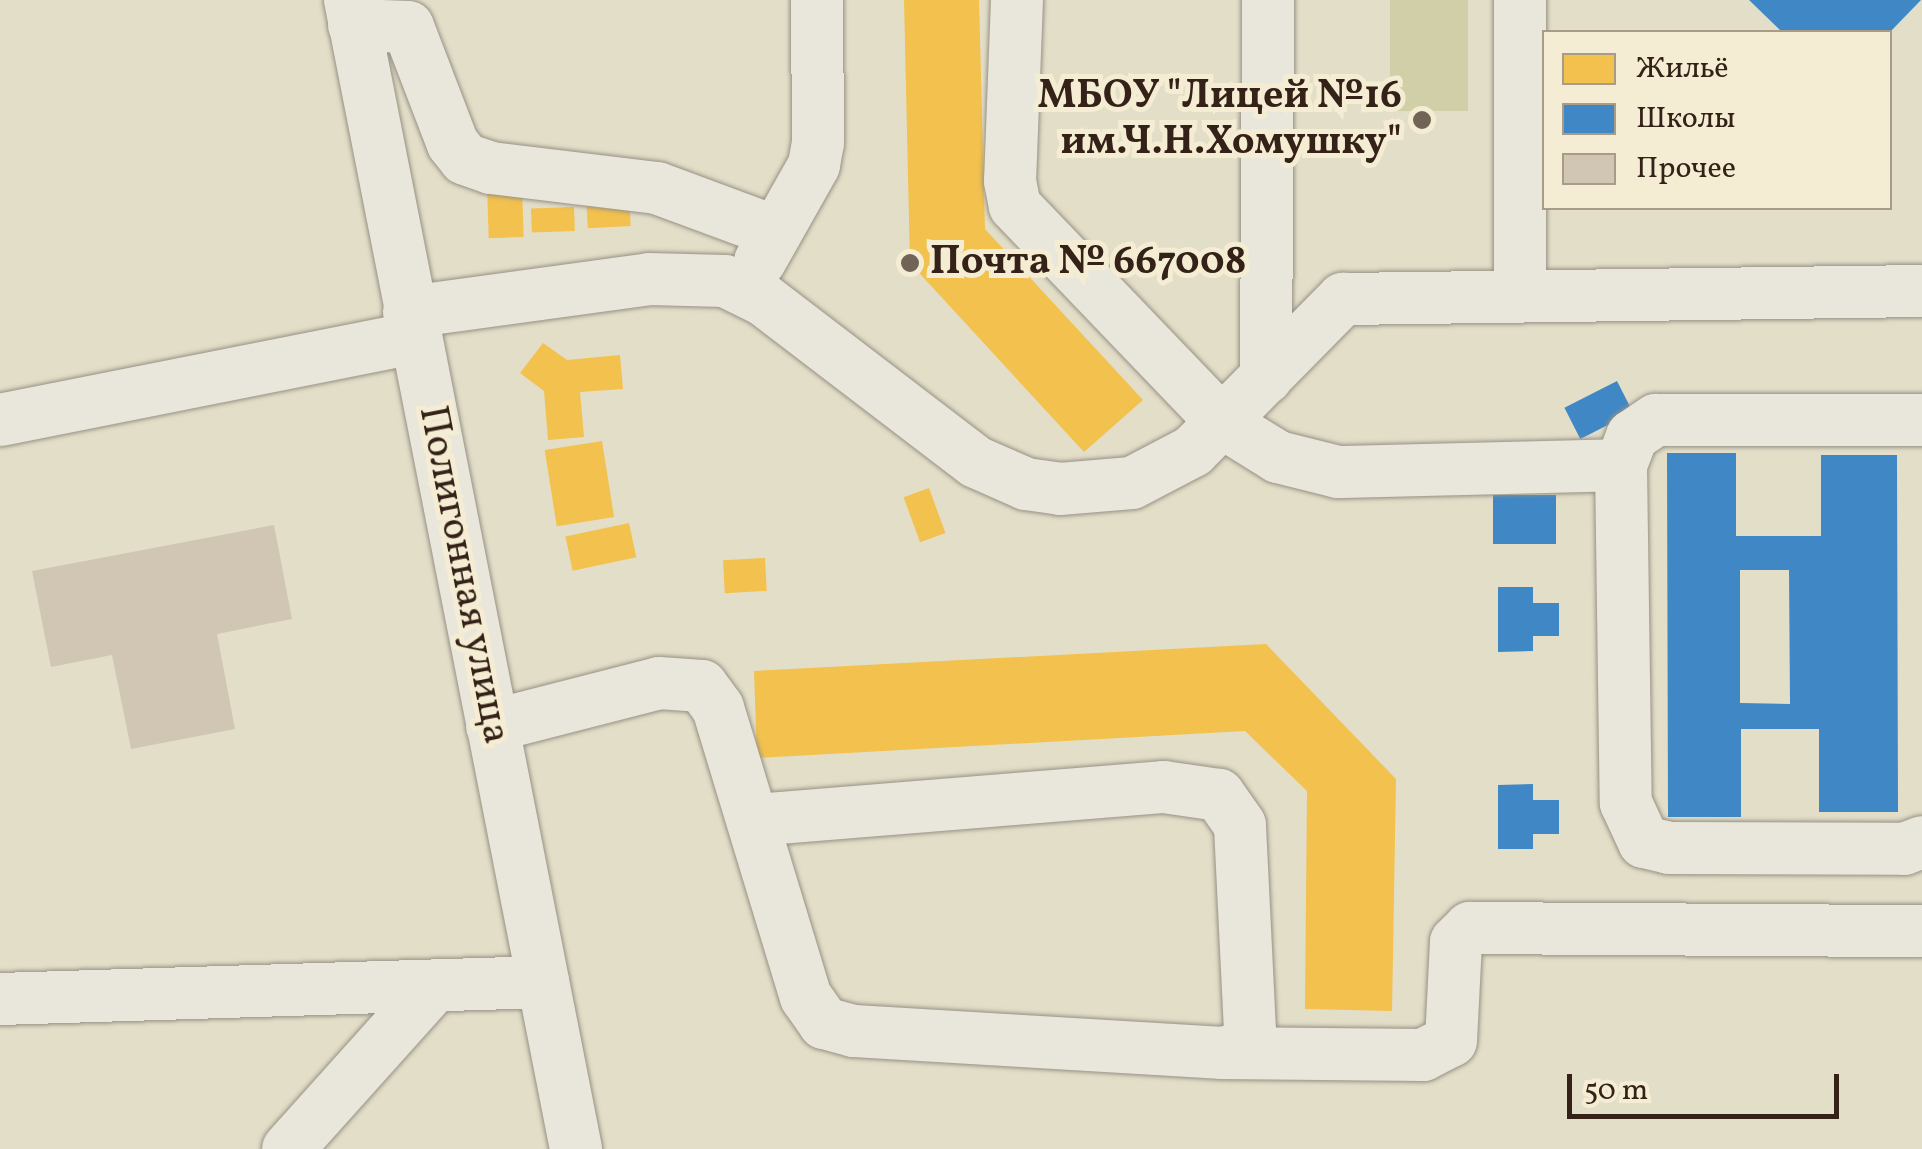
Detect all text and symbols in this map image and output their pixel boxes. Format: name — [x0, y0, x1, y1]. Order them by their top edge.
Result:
legend — [1542, 30, 1892, 210]
text: Жильё — [1636, 48, 1729, 90]
place label: МБОУ "Лицей №16 им.Ч.Н.Хомушку" — [1036, 73, 1402, 167]
text: Школы — [1636, 98, 1735, 140]
marker: МБОУ "Лицей №16 им.Ч.Н.Хомушку" — [1411, 109, 1433, 131]
text: Прочее — [1636, 148, 1736, 190]
place label: Почта № 667008 — [930, 239, 1246, 287]
marker: Почта № 667008 — [899, 252, 921, 274]
street label: Полигонная улица — [407, 401, 519, 749]
scale bar — [1572, 1054, 1844, 1116]
text: 50 m — [1584, 1070, 1648, 1112]

